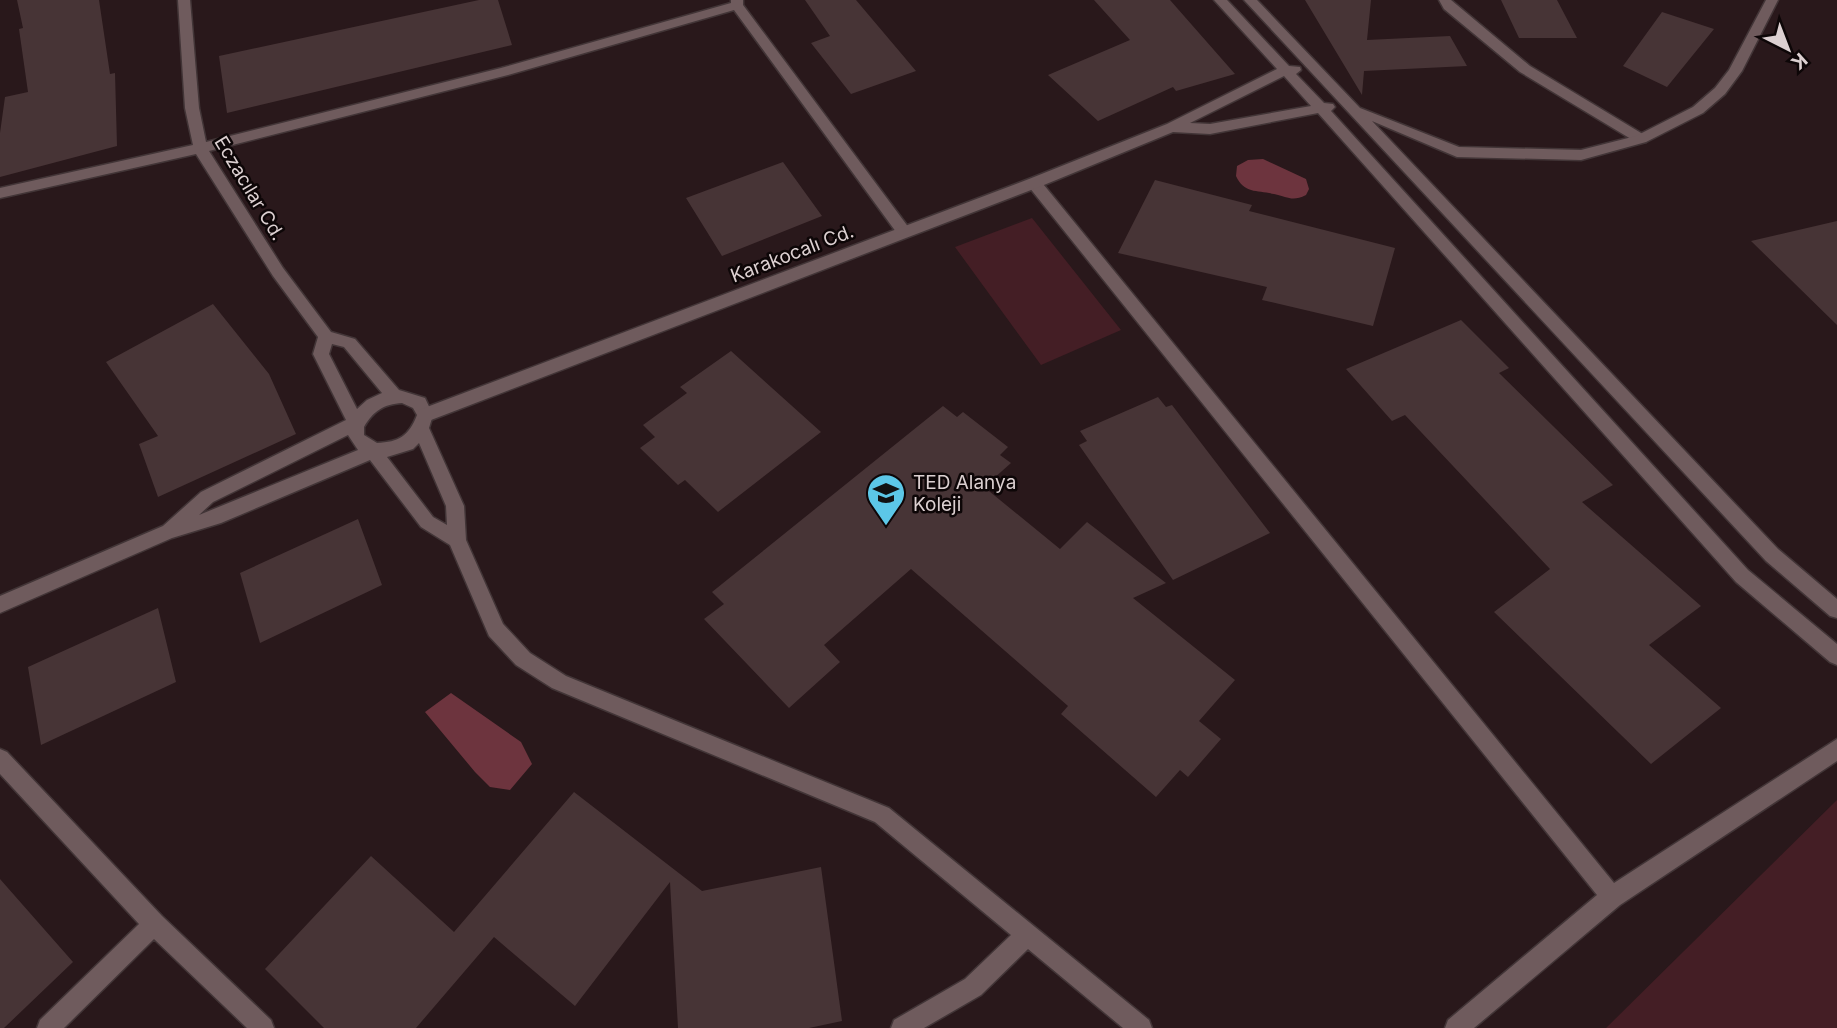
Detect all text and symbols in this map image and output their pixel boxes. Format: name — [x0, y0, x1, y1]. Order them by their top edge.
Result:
north arrow — [1753, 14, 1823, 84]
text: K — [1786, 48, 1812, 75]
street label: Eczacılar Cd. — [209, 132, 290, 244]
street label: Karakocalı Cd. — [727, 219, 857, 287]
place label: TED Alanya Koleji — [913, 471, 1016, 516]
school or university icon: TED Alanya Koleji — [865, 472, 907, 527]

